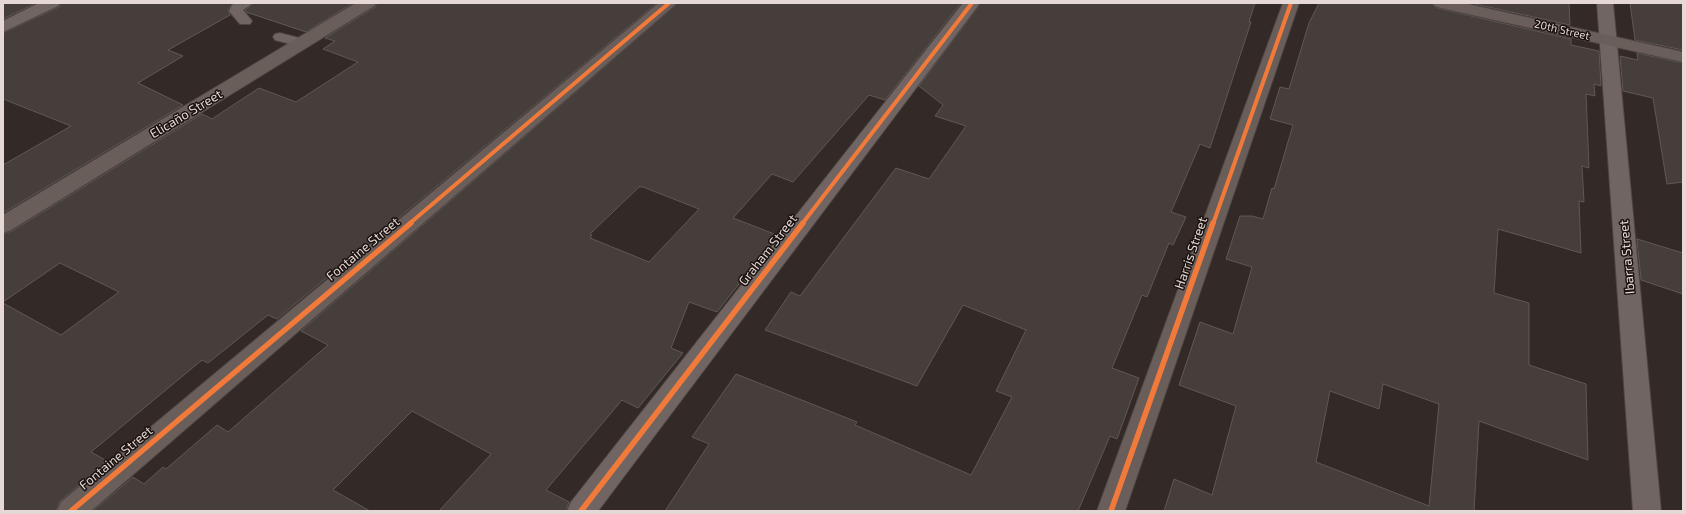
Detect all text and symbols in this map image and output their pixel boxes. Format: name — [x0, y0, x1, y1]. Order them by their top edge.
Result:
street label: 20th Street — [1533, 17, 1591, 43]
street label: Elicaño Street — [147, 86, 225, 142]
street label: Graham Street — [735, 211, 801, 289]
street label: Fontaine Street — [323, 214, 403, 284]
street label: Harris Street — [1171, 215, 1211, 291]
street label: Ibarra Street — [1616, 219, 1638, 295]
street label: Fontaine Street — [76, 423, 156, 493]

